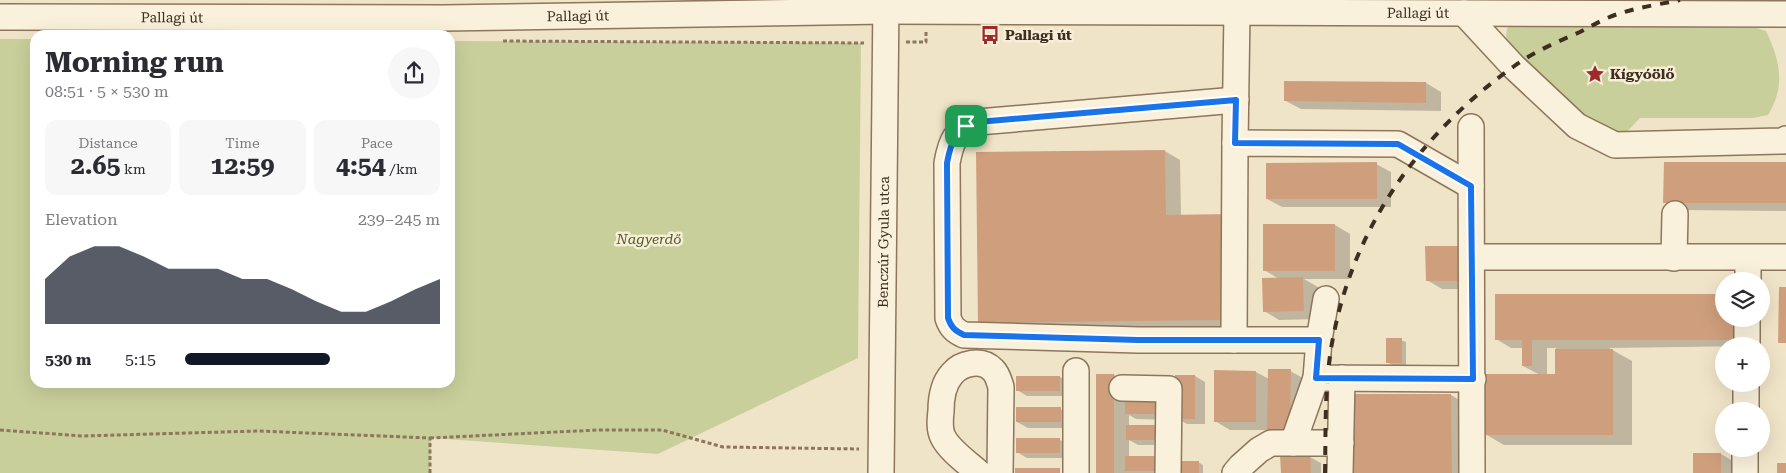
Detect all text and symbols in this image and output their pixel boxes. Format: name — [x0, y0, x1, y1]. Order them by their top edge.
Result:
street label: Pallagi út — [1387, 5, 1449, 21]
street label: Pallagi út — [547, 7, 609, 24]
street label: Pallagi út — [141, 9, 203, 25]
bus stop icon: Pallagi út — [979, 24, 1001, 46]
place label: Pallagi út — [1005, 27, 1072, 43]
text: Morning run — [45, 46, 224, 79]
button: share — [388, 47, 440, 99]
place icon: Kígyóölő — [1584, 63, 1606, 85]
place label: Kígyóölő — [1610, 66, 1674, 82]
text: 08:51 · 5 × 530 m — [45, 82, 169, 101]
pin — [945, 105, 987, 147]
icon: arrive — [952, 112, 980, 140]
text: Distance — [79, 135, 138, 151]
text: Time — [225, 135, 260, 151]
text: Pace — [361, 135, 393, 151]
text: 2.65 — [71, 151, 121, 180]
text: 12:59 — [211, 151, 274, 180]
text: 4:54 — [336, 151, 386, 180]
text: km — [121, 161, 146, 177]
text: /km — [386, 161, 418, 177]
street label: Benczúr Gyula utca — [875, 176, 892, 308]
text: Elevation — [45, 210, 118, 229]
text: 239–245 m — [358, 210, 440, 229]
park label: Nagyerdő — [616, 231, 681, 247]
map controls — [1715, 272, 1770, 457]
button: layers — [1715, 272, 1770, 327]
button: + — [1715, 337, 1770, 392]
text: 530 m — [45, 350, 91, 369]
text: 5:15 — [125, 350, 156, 369]
button: − — [1715, 402, 1770, 457]

